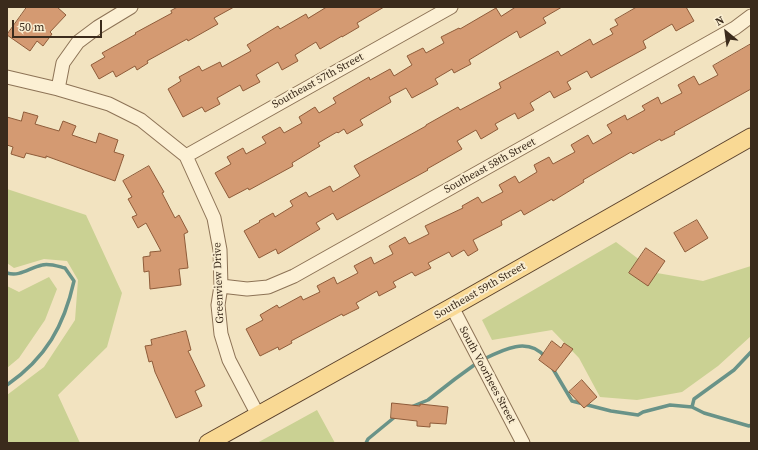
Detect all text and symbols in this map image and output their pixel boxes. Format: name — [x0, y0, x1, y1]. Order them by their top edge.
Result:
scale bar — [14, 12, 104, 38]
north arrow — [706, 12, 746, 52]
text: N — [713, 13, 727, 30]
text: 50 m — [19, 19, 45, 35]
street label: Southeast 57th Street — [270, 50, 366, 112]
street label: Southeast 58th Street — [442, 135, 538, 197]
street label: Greenview Drive — [211, 242, 227, 324]
street label: Southeast 59th Street — [432, 260, 528, 322]
street label: South Voorhees Street — [456, 324, 518, 426]

